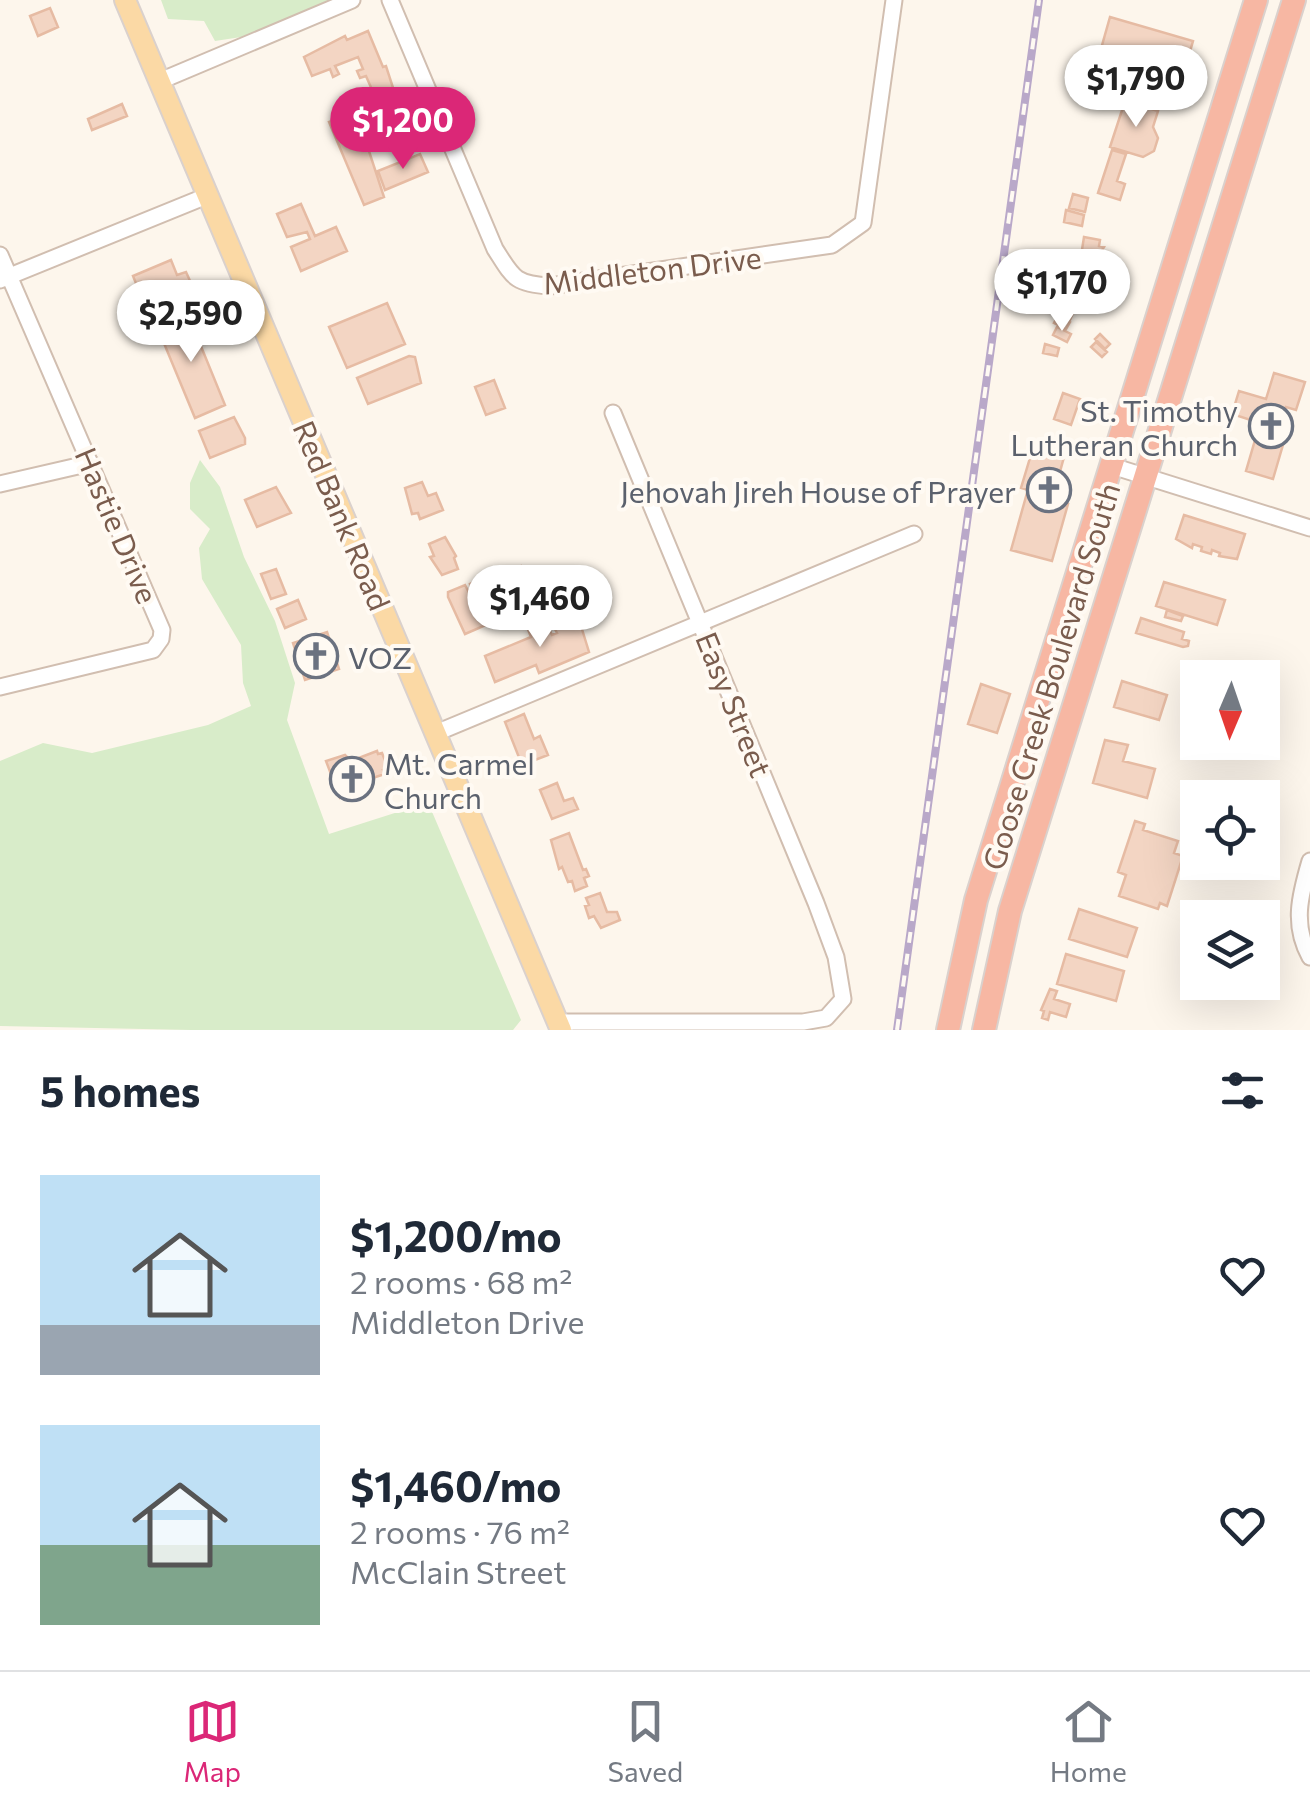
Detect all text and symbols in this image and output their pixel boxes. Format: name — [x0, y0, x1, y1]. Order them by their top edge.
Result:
pin: $1,790 — [1055, 45, 1217, 130]
text: $1,790 — [1087, 57, 1185, 97]
pin: $1,200 — [322, 87, 484, 172]
text: $1,200 — [352, 99, 454, 139]
street label: Middleton Drive — [541, 237, 763, 301]
pin: $1,170 — [981, 249, 1143, 334]
text: $1,170 — [1016, 261, 1108, 301]
pin: $2,590 — [110, 280, 272, 365]
text: $2,590 — [139, 292, 243, 332]
place label: St. Timothy Lutheran Church — [1010, 391, 1238, 462]
church icon: St. Timothy Lutheran Church — [1248, 403, 1294, 449]
street label: Red Bank Road — [286, 415, 400, 615]
street label: Hastie Drive — [69, 441, 167, 609]
church icon: Jehovah Jireh House of Prayer — [1026, 467, 1072, 513]
place label: Jehovah Jireh House of Prayer — [620, 472, 1016, 509]
street label: Goose Creek Boulevard South — [973, 478, 1127, 874]
pin: $1,460 — [459, 565, 621, 650]
text: $1,460 — [489, 577, 591, 617]
street label: Easy Street — [689, 626, 781, 782]
church icon: VOZ — [293, 633, 339, 679]
place label: VOZ — [348, 638, 412, 675]
north arrow — [1180, 660, 1280, 760]
map controls — [1180, 660, 1280, 1000]
place label: Mt. Carmel Church — [384, 744, 535, 815]
church icon: Mt. Carmel Church — [329, 756, 375, 802]
button: locate — [1180, 780, 1280, 880]
button: layers — [1180, 900, 1280, 1000]
icon: filters — [1215, 1063, 1270, 1118]
text: 5 homes — [40, 1064, 200, 1116]
text: $1,200/mo — [350, 1209, 562, 1261]
icon: home — [120, 1215, 240, 1335]
icon: heart — [1215, 1248, 1270, 1303]
text: 2 rooms · 68 m² — [350, 1261, 572, 1301]
text: Middleton Drive — [350, 1301, 584, 1341]
text: $1,460/mo — [350, 1459, 561, 1511]
icon: home — [120, 1465, 240, 1585]
icon: heart — [1215, 1498, 1270, 1553]
text: 2 rooms · 76 m² — [350, 1511, 570, 1551]
text: McClain Street — [350, 1551, 566, 1591]
tab: Map — [183, 1694, 241, 1788]
tab: Saved — [608, 1694, 683, 1788]
tab: Home — [1050, 1694, 1127, 1788]

